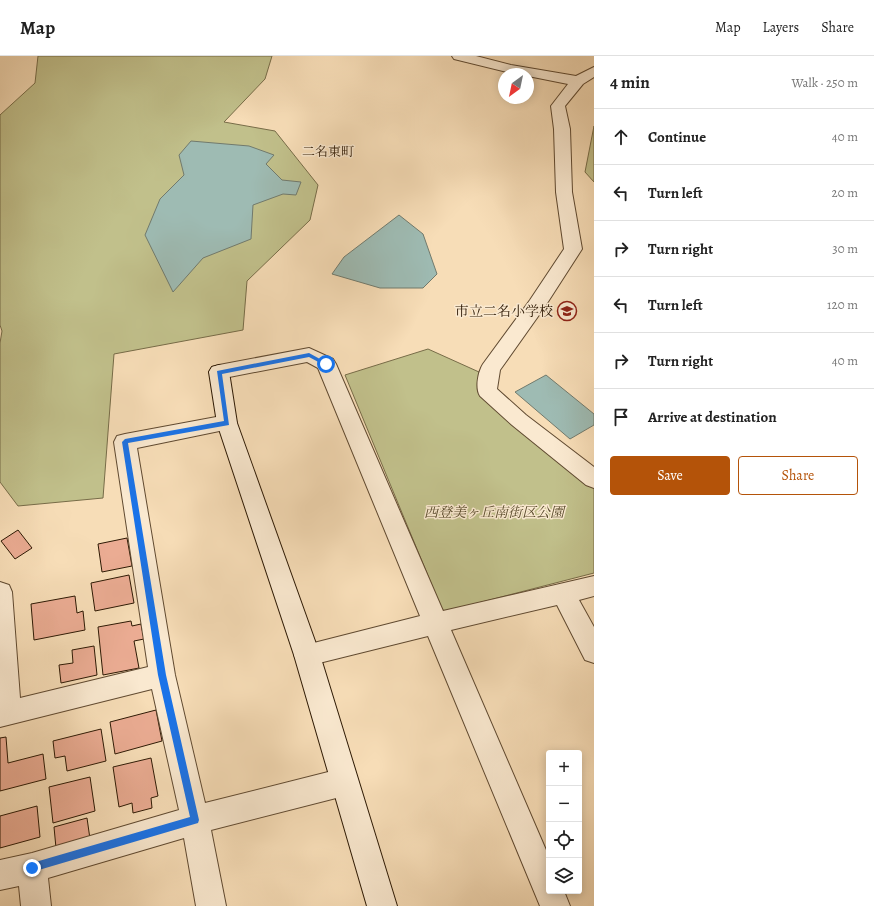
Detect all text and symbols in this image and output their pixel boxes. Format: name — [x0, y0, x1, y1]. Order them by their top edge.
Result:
text: Map — [20, 15, 55, 41]
text: Map — [715, 18, 741, 37]
text: Layers — [763, 18, 799, 37]
text: Share — [821, 18, 854, 37]
north arrow — [498, 68, 534, 104]
text: 4 min — [610, 71, 650, 94]
text: Walk · 250 m — [791, 74, 858, 91]
icon: ahead — [610, 126, 632, 148]
text: Continue — [648, 127, 706, 147]
text: 40 m — [832, 128, 858, 145]
district label: 二名東町 — [302, 143, 354, 160]
icon: left — [610, 182, 632, 204]
text: Turn left — [648, 183, 703, 203]
text: 20 m — [832, 184, 858, 201]
icon: right — [610, 238, 632, 260]
text: Turn right — [648, 239, 713, 259]
text: 30 m — [832, 240, 858, 257]
icon: left — [610, 294, 632, 316]
text: Turn left — [648, 295, 703, 315]
text: 120 m — [827, 296, 858, 313]
school or university icon: 市立二名小学校 — [556, 300, 578, 322]
place label: 市立二名小学校 — [455, 302, 553, 321]
icon: right — [610, 350, 632, 372]
text: Turn right — [648, 351, 713, 371]
text: 40 m — [832, 352, 858, 369]
route start — [317, 355, 335, 373]
icon: arrive — [610, 406, 632, 428]
text: Arrive at destination — [648, 407, 777, 427]
button: Save — [610, 456, 730, 495]
button: Share — [738, 456, 858, 495]
park label: 西登美ヶ丘南街区公園 — [424, 503, 566, 522]
map controls — [546, 750, 582, 894]
button: + — [546, 750, 582, 786]
button: − — [546, 786, 582, 822]
button: locate — [546, 822, 582, 858]
button: layers — [546, 858, 582, 894]
route end — [23, 859, 41, 877]

